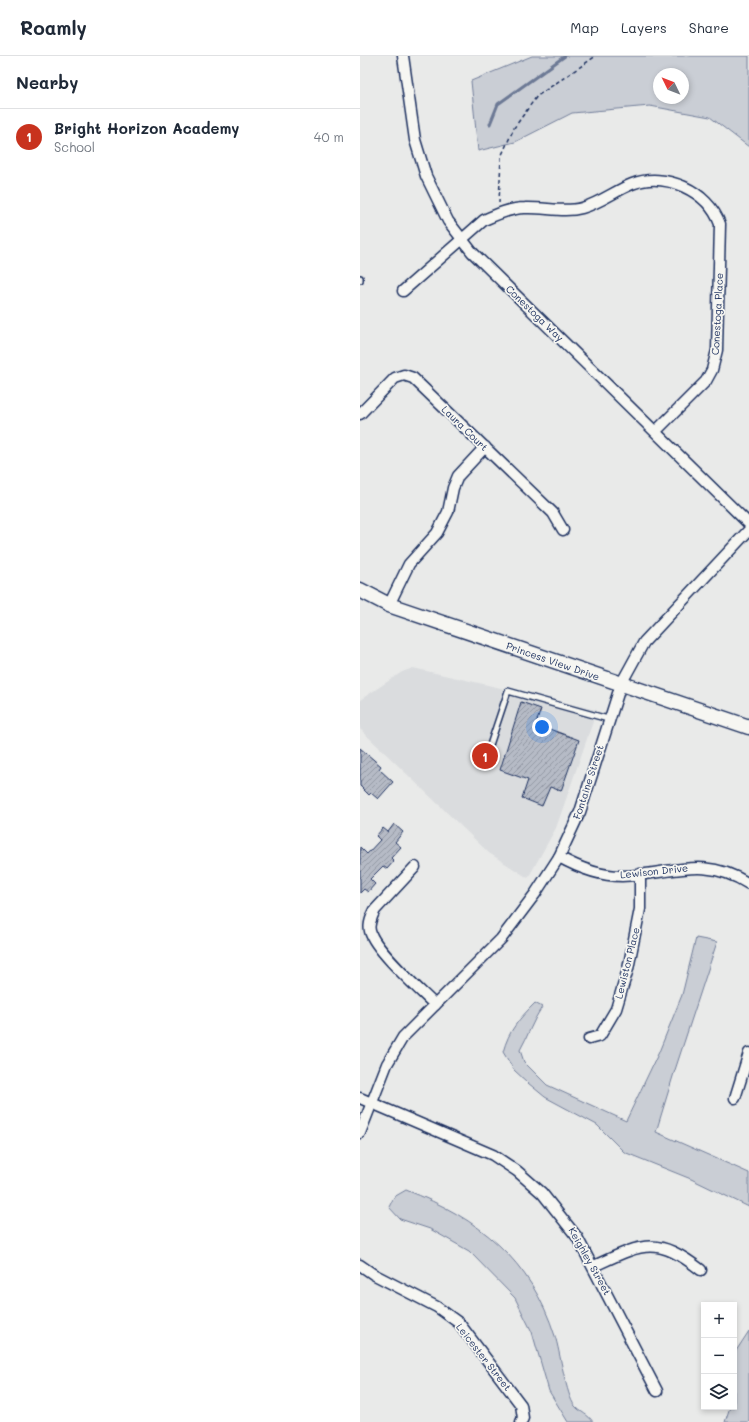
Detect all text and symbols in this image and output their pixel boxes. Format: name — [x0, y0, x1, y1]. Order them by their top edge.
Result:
text: Roamly — [20, 15, 87, 40]
text: Map — [570, 18, 599, 37]
text: Layers — [621, 18, 667, 37]
text: Share — [689, 18, 729, 37]
north arrow — [653, 68, 689, 104]
text: Nearby — [16, 71, 78, 93]
text: Bright Horizon Academy — [54, 118, 239, 138]
text: 1 — [26, 128, 32, 145]
text: 40 m — [314, 128, 344, 145]
text: School — [54, 138, 95, 155]
street label: Conestoga Place — [708, 273, 726, 355]
street label: Conestoga Way — [503, 282, 567, 344]
street label: Laura Court — [439, 402, 491, 454]
street label: Princess View Drive — [504, 638, 602, 684]
your location — [532, 717, 552, 737]
pin: 1 — [472, 741, 498, 771]
street label: Fontaine Street — [569, 743, 607, 821]
street label: Lewison Drive — [619, 860, 689, 882]
street label: Lewiston Place — [611, 926, 643, 1000]
street label: Keighley Street — [566, 1224, 614, 1298]
map controls — [701, 1302, 737, 1410]
button: + — [701, 1302, 737, 1338]
street label: Leicester Street — [453, 1320, 515, 1394]
button: − — [701, 1338, 737, 1374]
button: layers — [701, 1374, 737, 1410]

